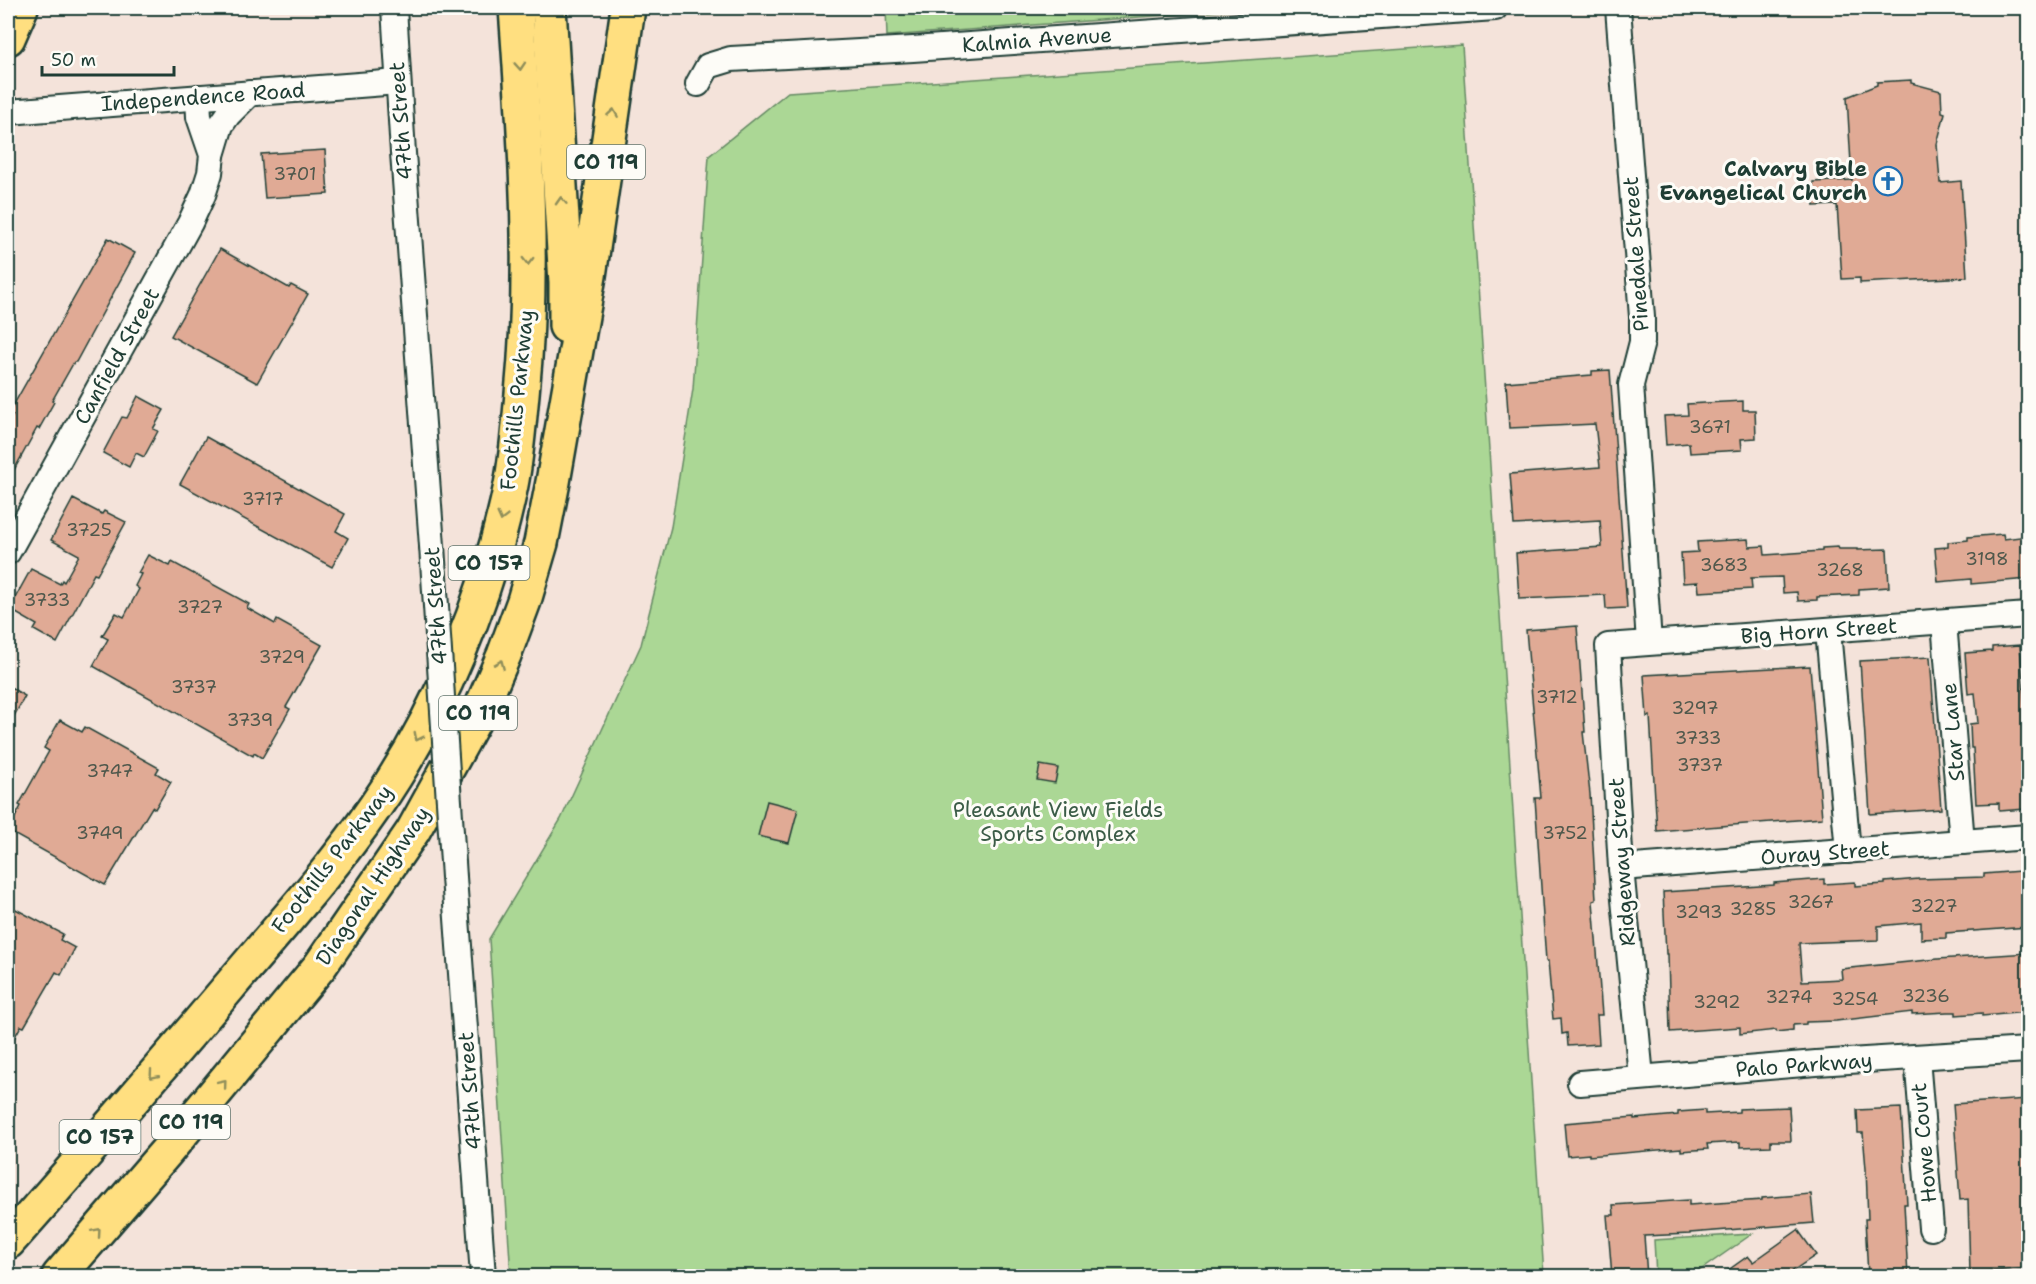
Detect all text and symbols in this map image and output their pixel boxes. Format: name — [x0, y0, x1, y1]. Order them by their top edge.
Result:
street label: Kalmia Avenue — [961, 21, 1113, 59]
scale bar — [42, 39, 174, 77]
text: 50 m — [51, 48, 96, 72]
street label: 47th Street — [383, 61, 419, 181]
one-way arrow — [513, 61, 526, 70]
street label: Independence Road — [100, 76, 306, 118]
one-way arrow — [607, 108, 619, 117]
road number: CO 119 — [567, 145, 645, 179]
place label: Calvary Bible Evangelical Church — [1659, 155, 1867, 207]
house number: 3701 — [274, 162, 316, 186]
church icon: Calvary Bible Evangelical Church — [1872, 165, 1904, 197]
street label: Pinedale Street — [1617, 176, 1655, 332]
one-way arrow — [554, 196, 567, 205]
one-way arrow — [522, 256, 534, 265]
street label: Canfield Street — [68, 283, 166, 429]
street label: Foothills Parkway — [494, 308, 540, 492]
house number: 3671 — [1689, 415, 1731, 439]
house number: 3717 — [242, 487, 284, 511]
one-way arrow — [497, 511, 510, 521]
house number: 3725 — [66, 518, 112, 542]
street label: 47th Street — [418, 546, 454, 666]
road number: CO 157 — [448, 546, 530, 580]
house number: 3198 — [1965, 547, 2009, 571]
house number: 3683 — [1700, 553, 1748, 577]
house number: 3268 — [1816, 558, 1864, 582]
house number: 3733 — [24, 588, 70, 612]
house number: 3727 — [177, 595, 223, 619]
street label: Big Horn Street — [1740, 612, 1898, 650]
house number: 3729 — [259, 645, 305, 669]
one-way arrow — [493, 659, 505, 670]
house number: 3737 — [171, 675, 217, 699]
street label: Star Lane — [1935, 681, 1971, 783]
house number: 3712 — [1536, 685, 1578, 709]
road number: CO 119 — [439, 696, 517, 730]
house number: 3297 — [1671, 696, 1719, 720]
house number: 3739 — [227, 708, 273, 732]
house number: 3733 — [1675, 726, 1721, 750]
one-way arrow — [414, 731, 425, 742]
house number: 3737 — [1677, 753, 1723, 777]
house number: 3747 — [87, 759, 133, 783]
street label: Ridgeway Street — [1602, 777, 1642, 947]
street label: Foothills Parkway — [265, 779, 399, 939]
park label: Pleasant View Fields Sports Complex — [953, 796, 1163, 848]
street label: Diagonal Highway — [309, 801, 437, 971]
house number: 3749 — [76, 821, 124, 845]
house number: 3752 — [1542, 821, 1588, 845]
street label: Ouray Street — [1759, 835, 1891, 871]
house number: 3267 — [1788, 890, 1834, 914]
house number: 3227 — [1910, 894, 1958, 918]
house number: 3285 — [1730, 897, 1776, 921]
house number: 3293 — [1675, 900, 1723, 924]
house number: 3236 — [1902, 984, 1950, 1008]
house number: 3274 — [1765, 985, 1813, 1009]
house number: 3254 — [1832, 987, 1878, 1011]
house number: 3292 — [1693, 990, 1741, 1014]
street label: 47th Street — [452, 1031, 488, 1151]
street label: Palo Parkway — [1734, 1046, 1874, 1084]
one-way arrow — [149, 1068, 160, 1079]
one-way arrow — [216, 1079, 227, 1090]
street label: Howe Court — [1905, 1082, 1943, 1204]
road number: CO 119 — [152, 1105, 230, 1139]
road number: CO 157 — [60, 1120, 140, 1154]
one-way arrow — [90, 1228, 101, 1239]

